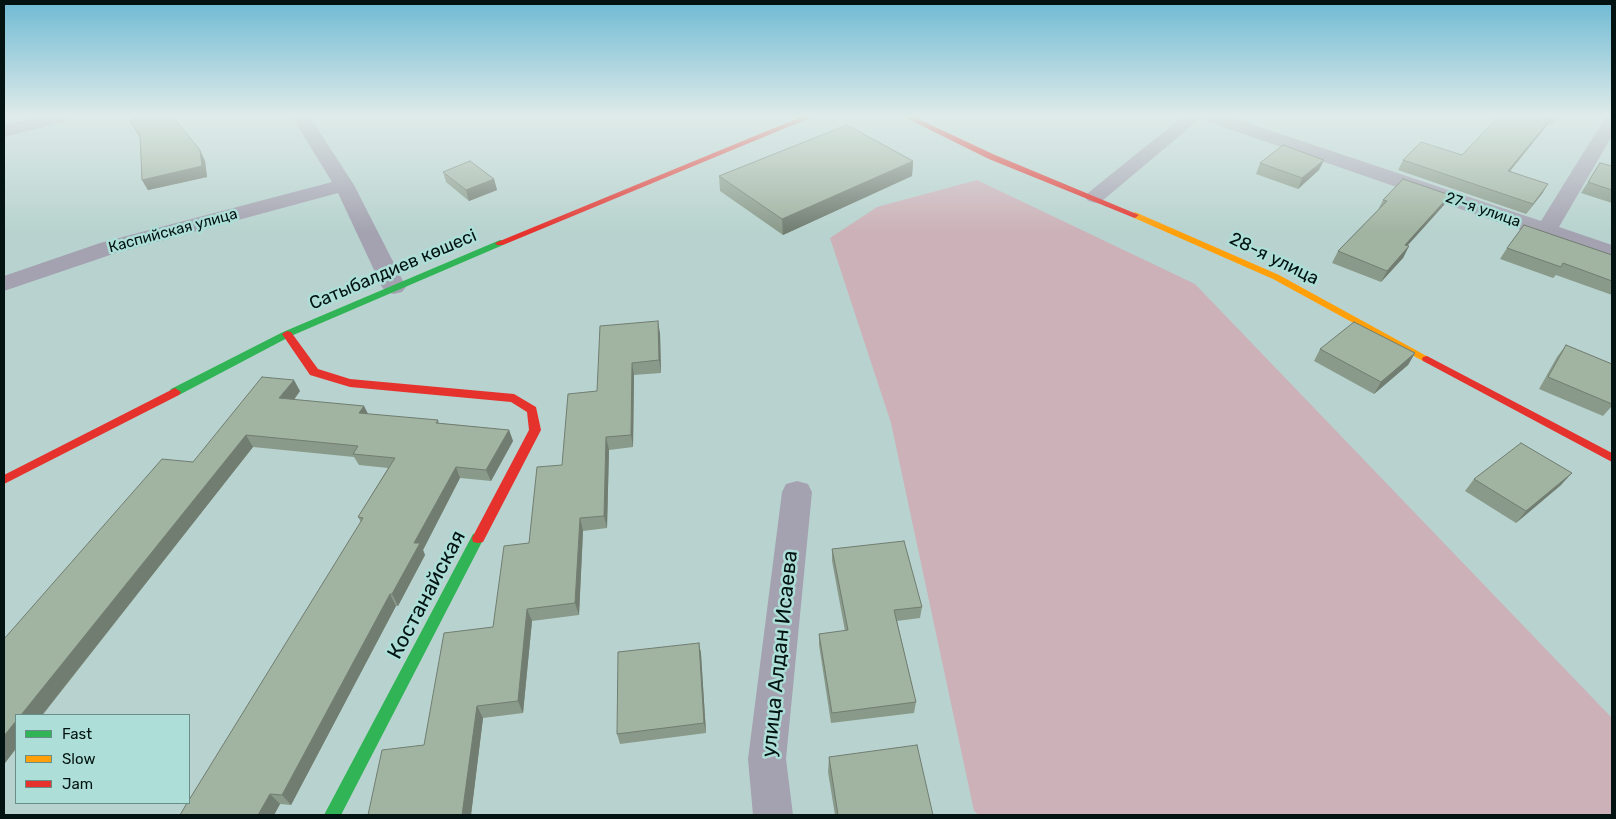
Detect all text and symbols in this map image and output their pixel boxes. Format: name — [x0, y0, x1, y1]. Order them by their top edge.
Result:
street label: 27-я улица — [1443, 189, 1523, 231]
street label: Каспийская улица — [106, 205, 240, 257]
street label: Сатыбалдиев көшесі — [306, 225, 480, 315]
street label: 28-я улица — [1226, 228, 1322, 290]
street label: Костанайская — [383, 526, 471, 664]
street label: улица Алдан Исаева — [757, 549, 803, 759]
legend — [15, 714, 190, 804]
text: Fast — [62, 725, 92, 743]
text: Slow — [62, 750, 95, 768]
text: Jam — [62, 775, 93, 793]

